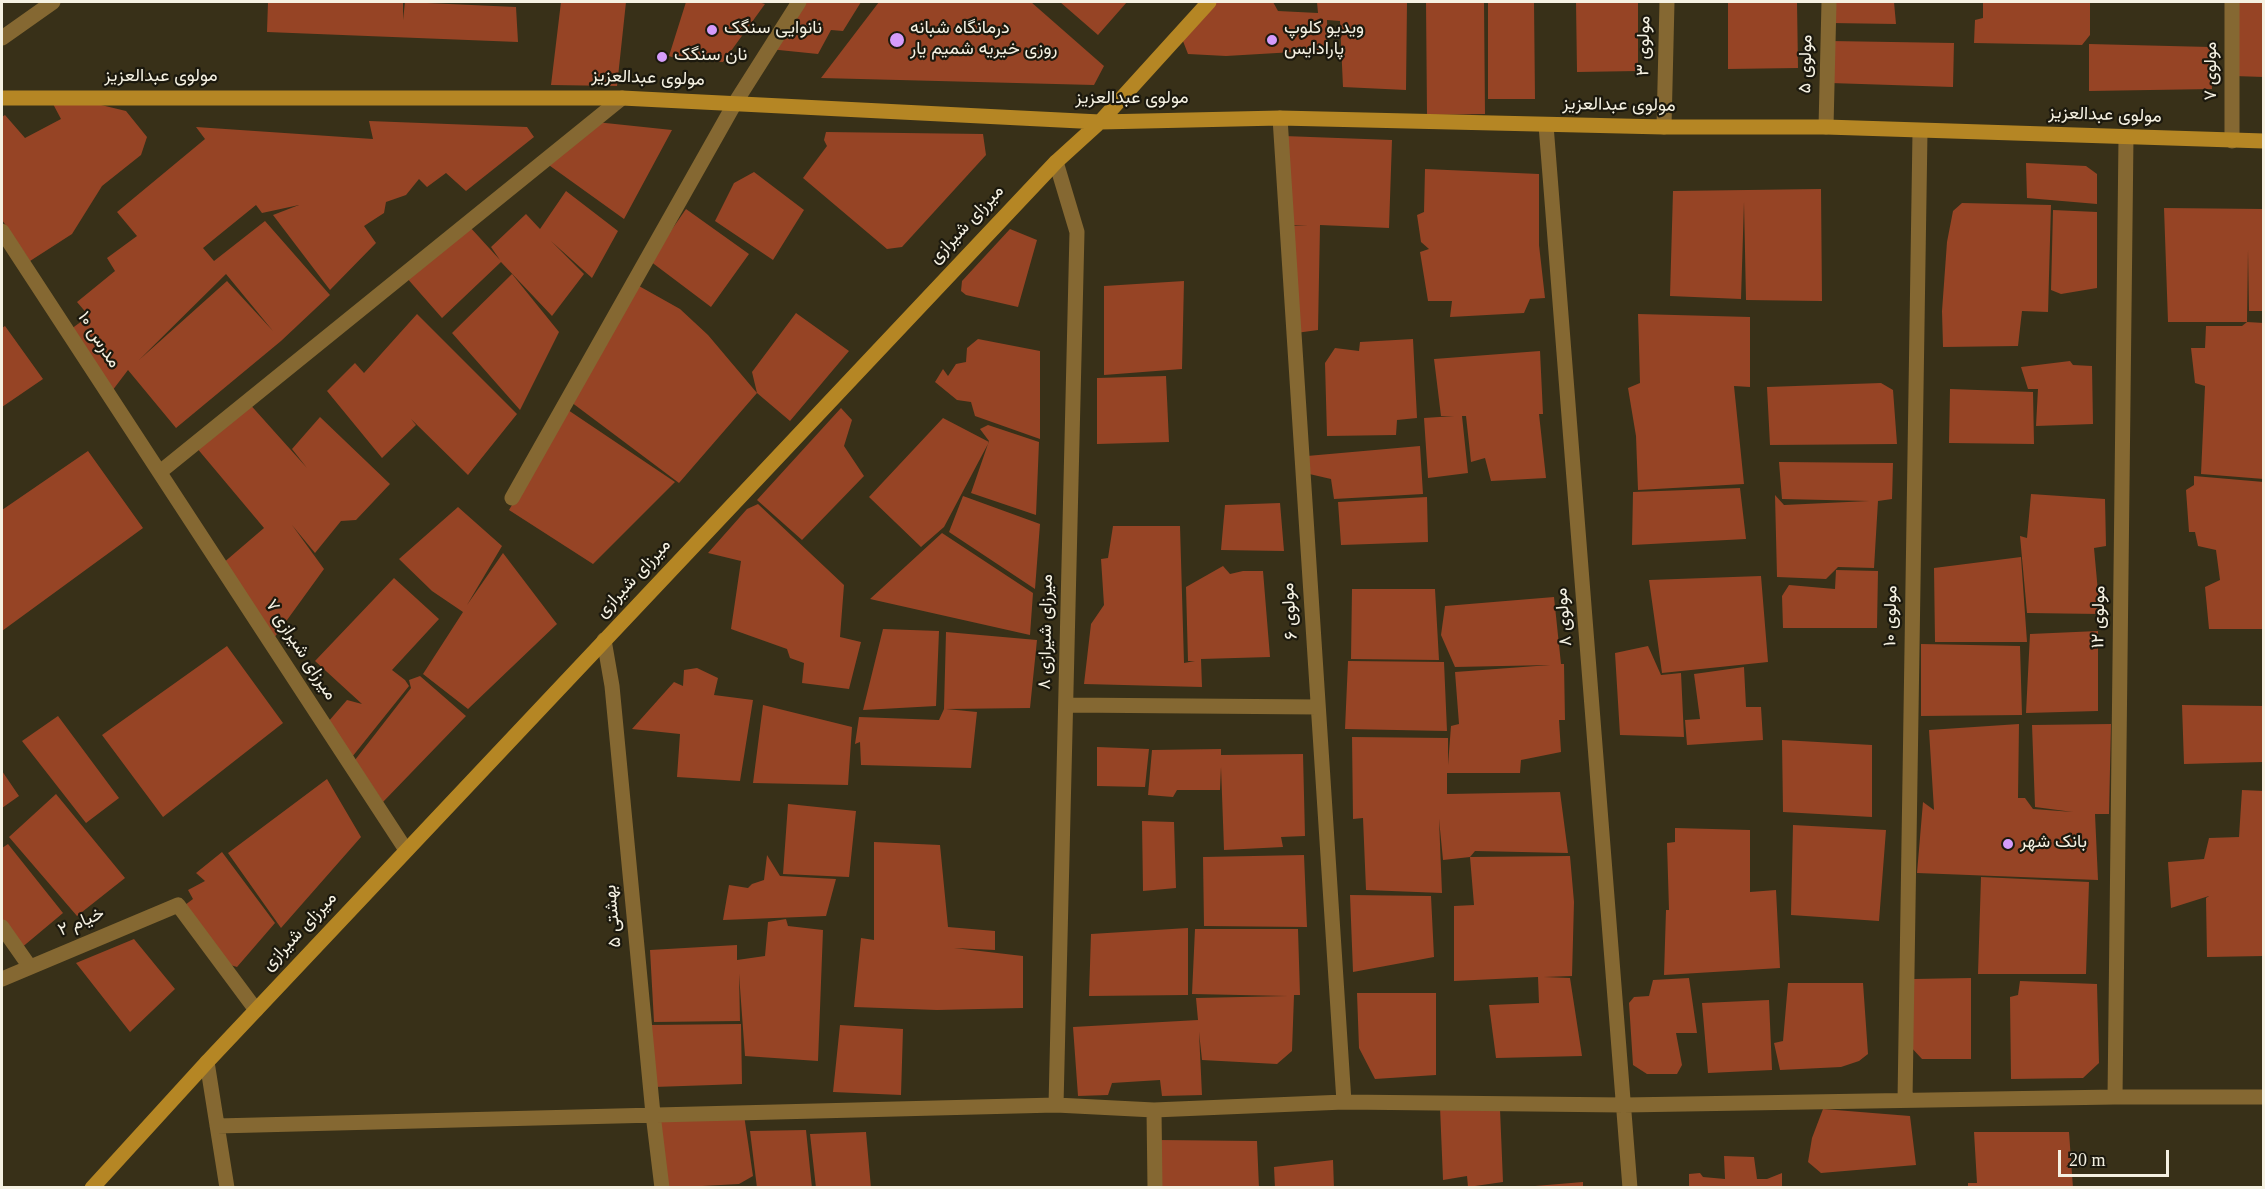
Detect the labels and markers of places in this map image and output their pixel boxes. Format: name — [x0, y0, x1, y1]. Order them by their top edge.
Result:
place label: نانوایی سنگک — [724, 19, 822, 41]
place label: درمانگاه شبانه روزی خیریه شمیم یار — [910, 19, 1057, 62]
place label: ویدیو کلوپ پارادایس — [1284, 19, 1364, 62]
marker: نانوایی سنگک — [705, 23, 719, 37]
marker: درمانگاه شبانه روزی خیریه شمیم یار — [888, 31, 906, 49]
marker: ویدیو کلوپ پارادایس — [1265, 33, 1279, 47]
place label: نان سنگک — [674, 46, 747, 68]
marker: نان سنگک — [655, 50, 669, 64]
place label: بانک شهر — [2020, 833, 2087, 855]
marker: بانک شهر — [2001, 837, 2015, 851]

